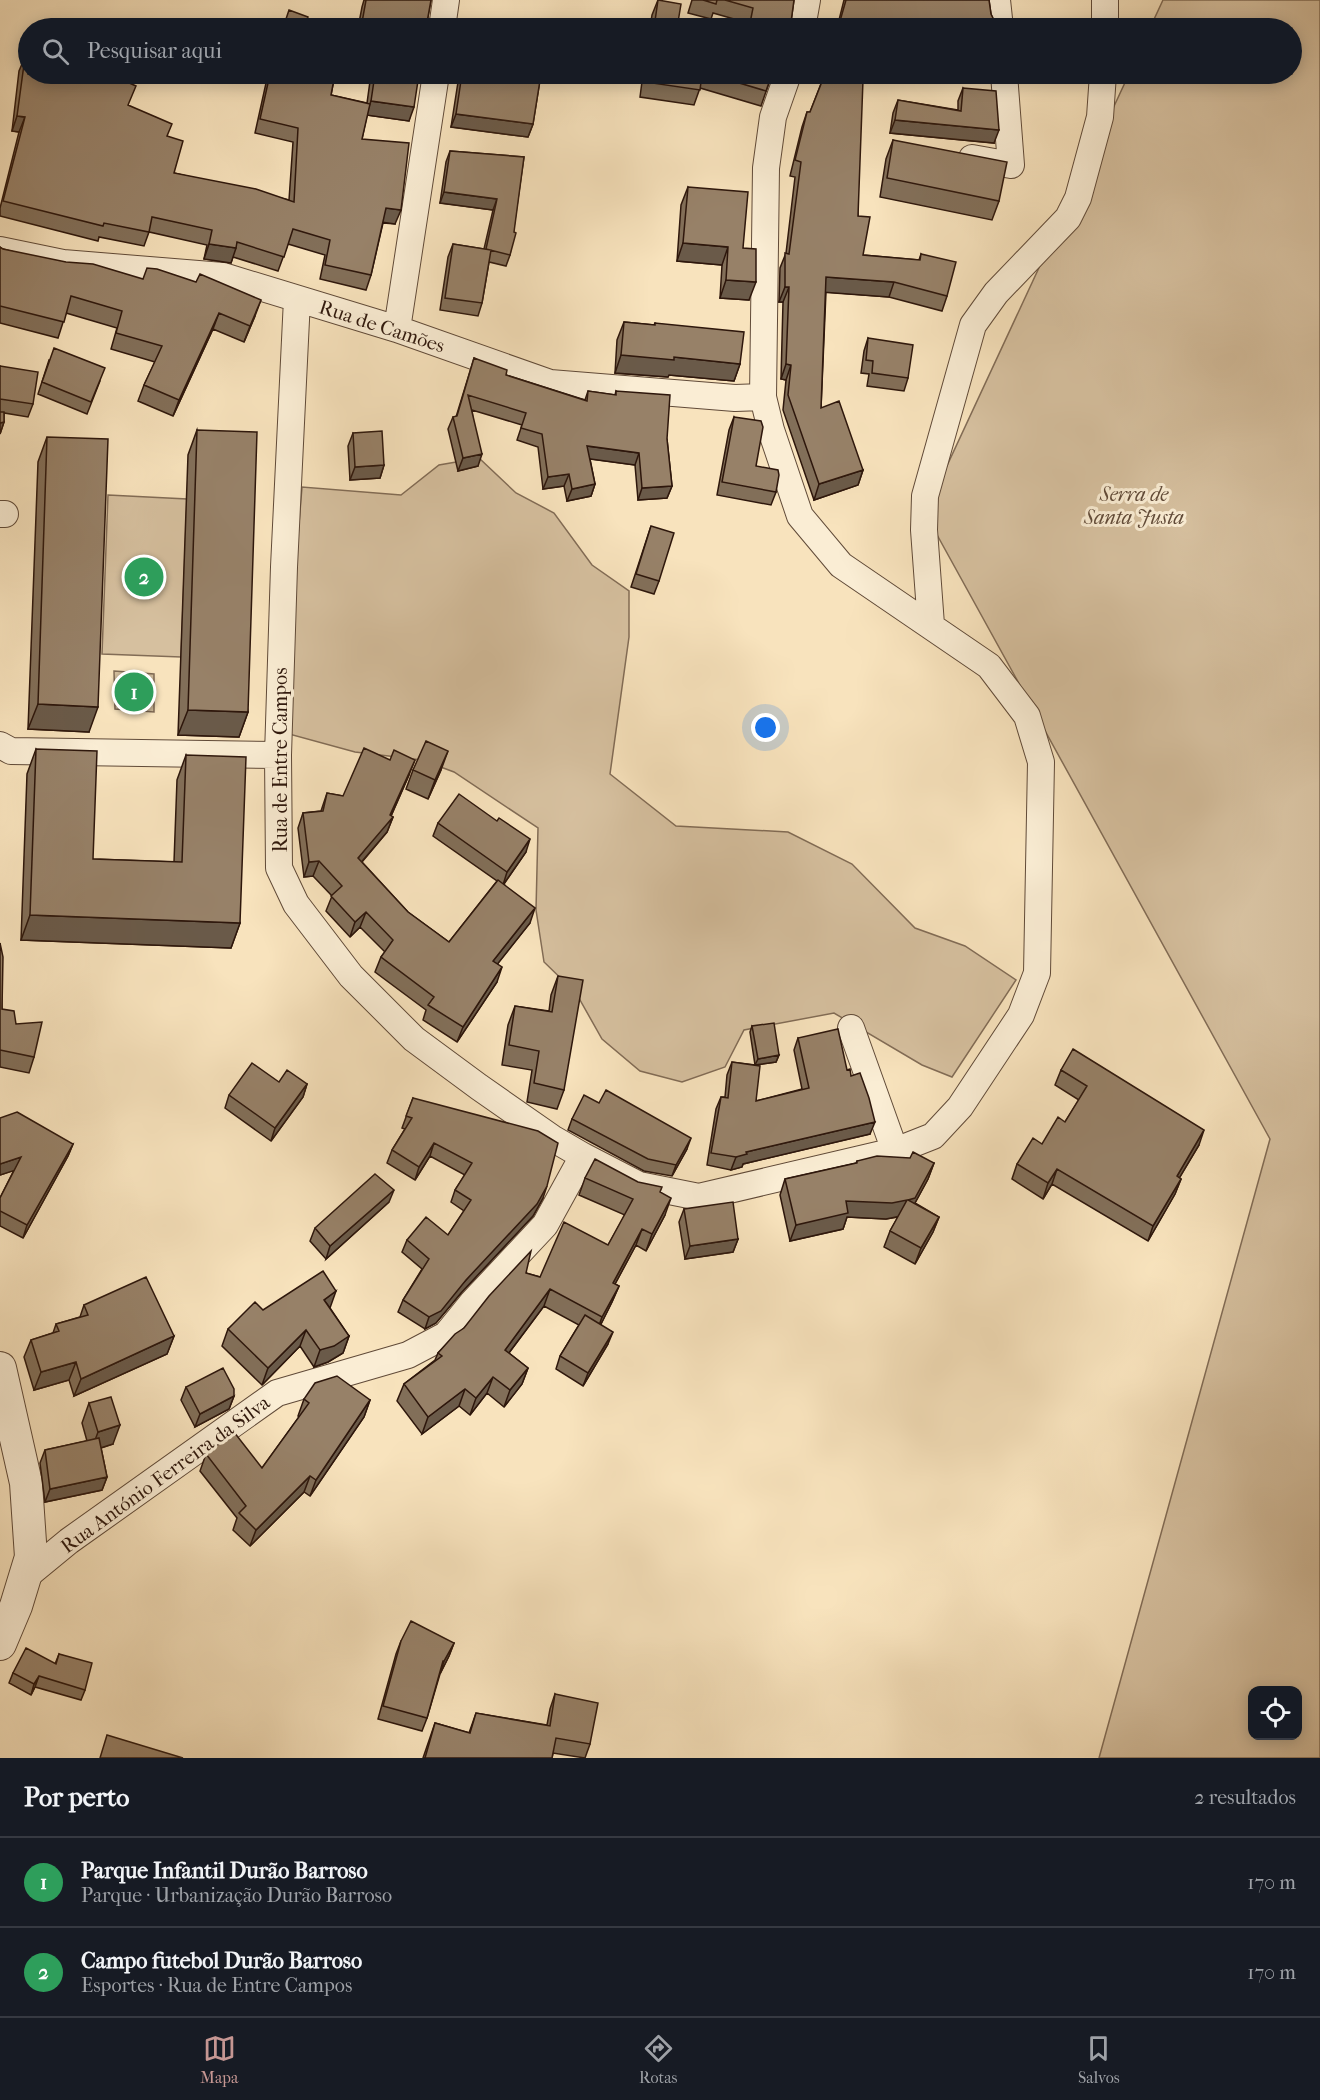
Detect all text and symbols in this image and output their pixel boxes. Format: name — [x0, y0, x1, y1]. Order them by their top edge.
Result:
search box — [18, 18, 1302, 84]
icon: search — [39, 35, 72, 68]
text: Pesquisar aqui — [87, 38, 222, 64]
street label: Rua de Camões — [316, 295, 448, 358]
park label: Serra de Santa Justa — [1083, 483, 1184, 529]
pin: 2 — [124, 554, 164, 600]
street label: Rua de Entre Campos — [269, 667, 292, 853]
pin: 1 — [114, 670, 154, 714]
your location — [751, 713, 780, 742]
street label: Rua António Ferreira da Silva — [56, 1390, 275, 1558]
map controls — [1248, 1686, 1302, 1740]
button: locate — [1248, 1686, 1302, 1740]
text: Por perto — [24, 1782, 129, 1813]
text: 2 resultados — [1194, 1786, 1296, 1809]
text: Parque Infantil Durão Barroso — [81, 1858, 368, 1884]
text: 1 — [40, 1871, 47, 1894]
text: 170 m — [1247, 1871, 1296, 1894]
text: Parque · Urbanização Durão Barroso — [81, 1884, 392, 1907]
text: Campo futebol Durão Barroso — [81, 1948, 362, 1974]
text: 2 — [38, 1961, 49, 1984]
text: 170 m — [1247, 1961, 1296, 1984]
text: Esportes · Rua de Entre Campos — [81, 1974, 352, 1997]
tab: Mapa — [200, 2032, 238, 2087]
tab: Rotas — [639, 2032, 677, 2087]
tab: Salvos — [1078, 2032, 1120, 2087]

